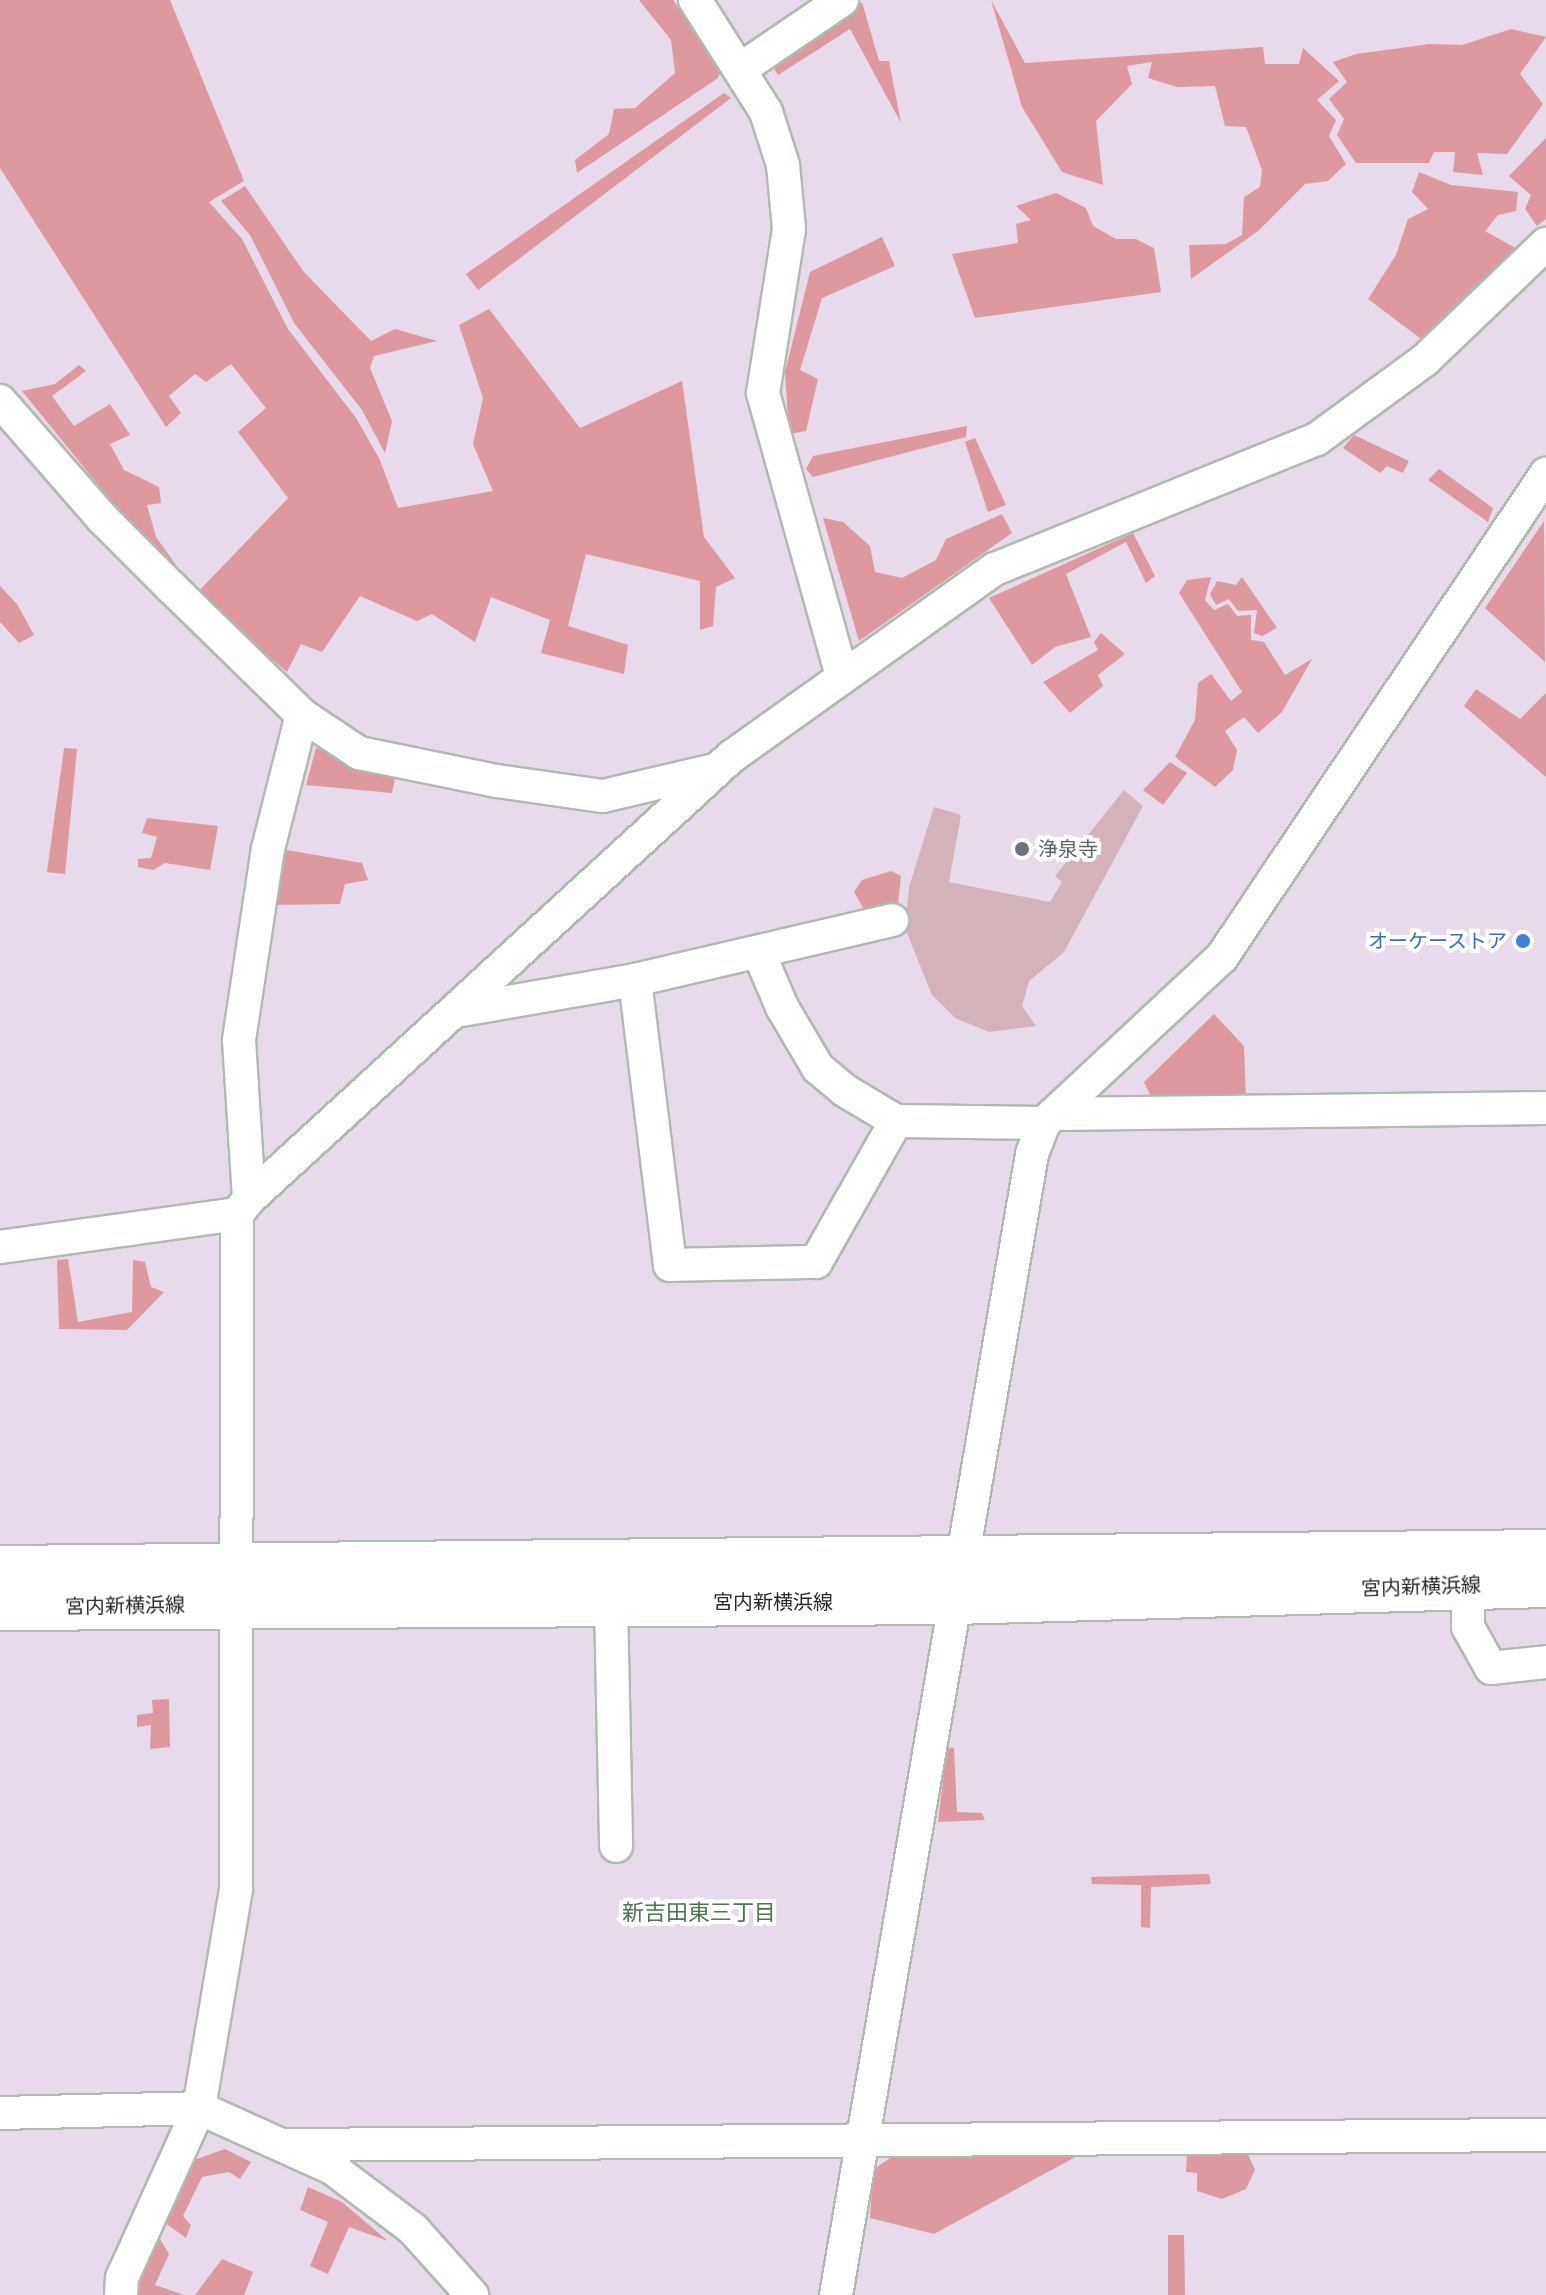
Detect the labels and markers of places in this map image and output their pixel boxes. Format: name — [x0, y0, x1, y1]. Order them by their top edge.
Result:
place label: 浄泉寺 — [1038, 837, 1098, 861]
marker: 浄泉寺 — [1013, 840, 1031, 858]
place label: オーケーストア — [1367, 929, 1507, 953]
marker: オーケーストア — [1514, 932, 1532, 950]

